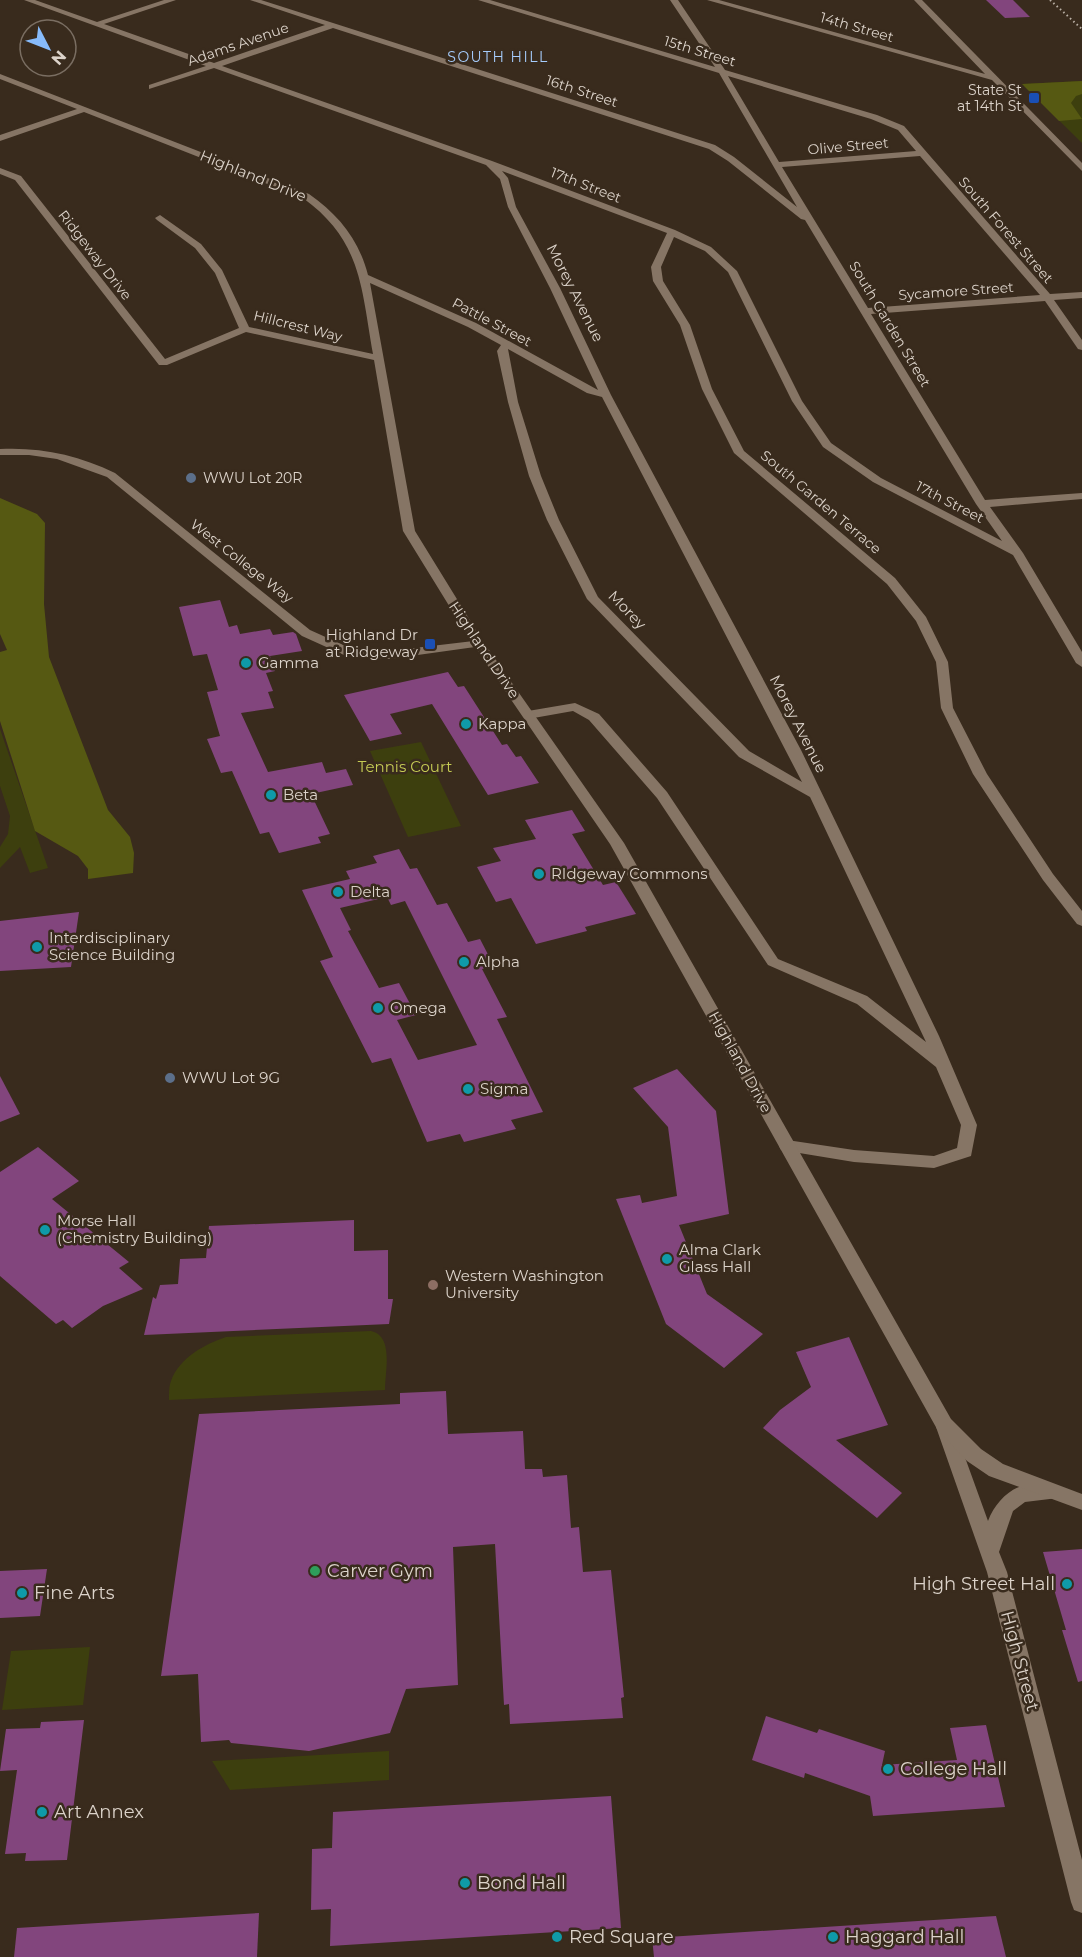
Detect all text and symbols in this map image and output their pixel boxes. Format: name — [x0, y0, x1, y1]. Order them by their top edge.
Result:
street label: 14th Street — [818, 8, 896, 46]
north arrow — [18, 18, 78, 78]
street label: Adams Avenue — [185, 18, 291, 70]
street label: 15th Street — [662, 32, 738, 71]
text: N — [47, 47, 70, 69]
district label: SOUTH HILL — [447, 48, 549, 66]
street label: 16th Street — [544, 71, 621, 111]
place label: State St at 14th St — [957, 81, 1022, 115]
marker: State St at 14th St — [1027, 91, 1041, 105]
street label: Olive Street — [807, 133, 889, 159]
street label: Highland Drive — [197, 146, 309, 206]
street label: 17th Street — [548, 163, 624, 207]
street label: South Forest Street — [955, 173, 1057, 287]
street label: Ridgeway Drive — [54, 206, 136, 304]
street label: Morey Avenue — [543, 241, 608, 345]
street label: South Garden Street — [845, 258, 935, 390]
street label: Sycamore Street — [898, 278, 1015, 304]
street label: Pattle Street — [449, 294, 535, 351]
street label: Hillcrest Way — [252, 306, 345, 346]
street label: South Garden Terrace — [757, 446, 885, 558]
place label: WWU Lot 20R — [203, 469, 302, 487]
marker: WWU Lot 20R — [184, 471, 198, 485]
street label: 17th Street — [913, 477, 987, 527]
street label: West College Way — [187, 515, 297, 607]
street label: Morey — [604, 586, 651, 634]
street label: Highland Drive — [445, 598, 524, 702]
place label: Highland Dr at Ridgeway — [325, 625, 419, 661]
marker: Highland Dr at Ridgeway — [423, 637, 437, 651]
place label: Gamma — [258, 653, 319, 672]
marker: Gamma — [239, 656, 253, 670]
street label: Morey Avenue — [766, 672, 831, 776]
place label: Kappa — [478, 714, 526, 733]
marker: Kappa — [459, 717, 473, 731]
park label: Tennis Court — [358, 757, 452, 776]
place label: Beta — [283, 785, 318, 804]
marker: Beta — [264, 788, 278, 802]
place label: RIdgeway Commons — [551, 864, 708, 883]
marker: RIdgeway Commons — [532, 867, 546, 881]
place label: Delta — [350, 882, 390, 901]
marker: Delta — [331, 885, 345, 899]
place label: Interdisciplinary Science Building — [49, 928, 175, 964]
marker: Interdisciplinary Science Building — [30, 940, 44, 954]
place label: Alpha — [476, 952, 520, 971]
marker: Alpha — [457, 955, 471, 969]
place label: Omega — [390, 998, 447, 1017]
marker: Omega — [371, 1001, 385, 1015]
street label: Highland Drive — [705, 1008, 776, 1116]
place label: WWU Lot 9G — [182, 1068, 280, 1087]
marker: WWU Lot 9G — [163, 1071, 177, 1085]
place label: Sigma — [480, 1079, 528, 1098]
marker: Sigma — [461, 1082, 475, 1096]
place label: Morse Hall (Chemistry Building) — [57, 1211, 212, 1247]
marker: Morse Hall (Chemistry Building) — [38, 1223, 52, 1237]
place label: Alma Clark Glass Hall — [679, 1240, 761, 1276]
marker: Alma Clark Glass Hall — [660, 1252, 674, 1266]
place label: Western Washington University — [445, 1266, 604, 1302]
marker: Western Washington University — [426, 1278, 440, 1292]
place label: Carver Gym — [327, 1560, 433, 1582]
marker: Carver Gym — [308, 1564, 322, 1578]
place label: High Street Hall — [912, 1573, 1055, 1595]
marker: High Street Hall — [1060, 1577, 1074, 1591]
place label: Fine Arts — [34, 1582, 115, 1604]
marker: Fine Arts — [15, 1586, 29, 1600]
street label: High Street — [996, 1608, 1044, 1714]
place label: College Hall — [900, 1758, 1007, 1780]
marker: College Hall — [881, 1762, 895, 1776]
place label: Art Annex — [54, 1801, 144, 1823]
marker: Art Annex — [35, 1805, 49, 1819]
place label: Bond Hall — [477, 1872, 566, 1894]
marker: Bond Hall — [458, 1876, 472, 1890]
place label: Red Square — [569, 1926, 674, 1948]
place label: Haggard Hall — [845, 1926, 964, 1948]
marker: Red Square — [550, 1930, 564, 1944]
marker: Haggard Hall — [826, 1930, 840, 1944]

